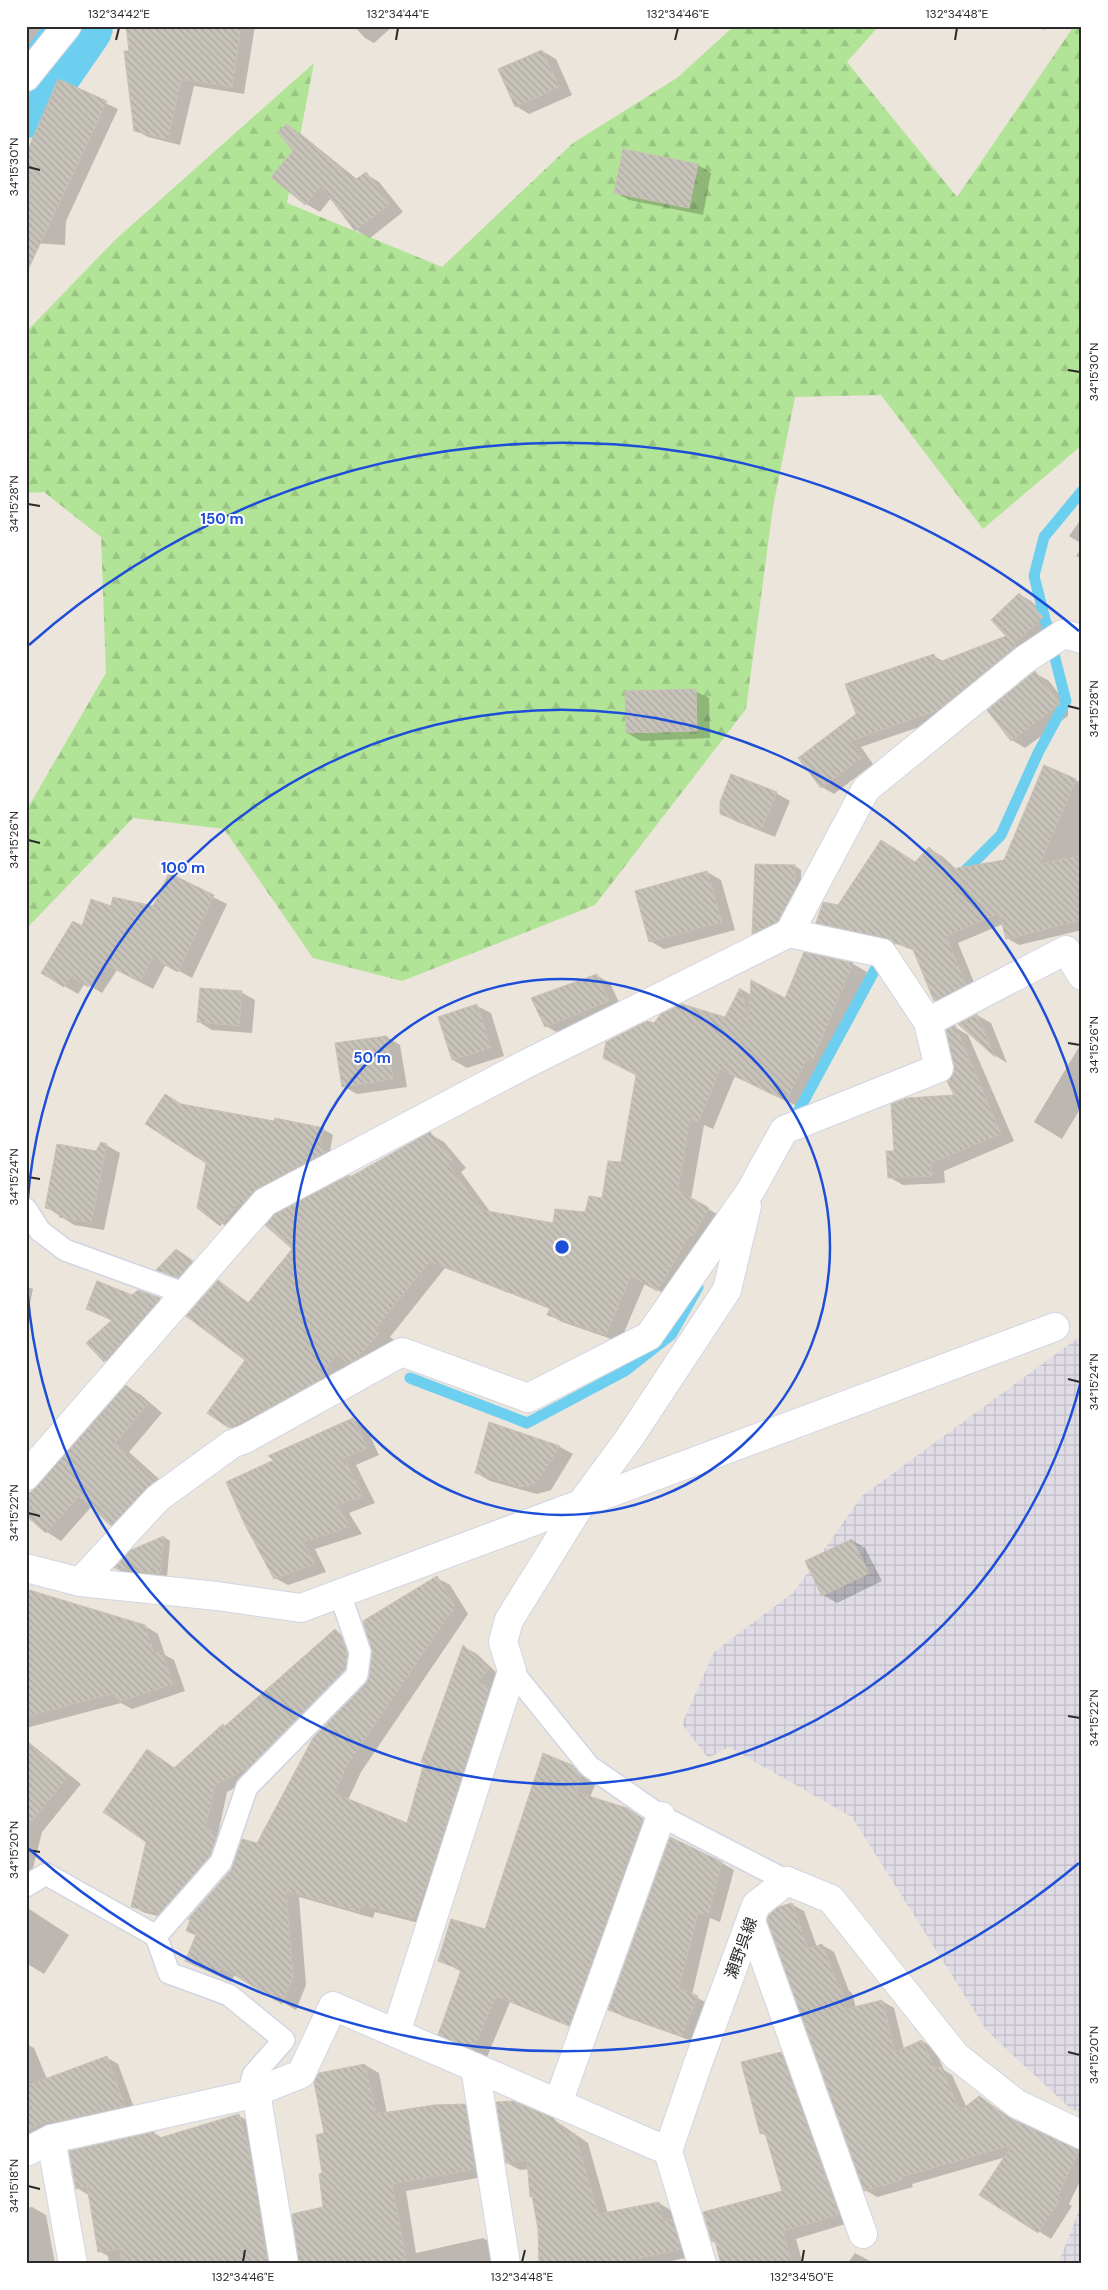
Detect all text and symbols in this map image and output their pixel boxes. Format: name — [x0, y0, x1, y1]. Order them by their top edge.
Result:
text: 132°34'42"E — [88, 6, 150, 22]
text: 132°34'44"E — [367, 6, 429, 22]
text: 132°34'46"E — [647, 6, 710, 22]
text: 132°34'48"E — [926, 6, 988, 22]
text: 34°15'30"N — [6, 138, 22, 196]
text: 34°15'30"N — [1086, 343, 1102, 401]
text: 34°15'28"N — [6, 475, 22, 533]
text: 150 m — [201, 509, 244, 529]
text: 34°15'28"N — [1086, 680, 1102, 738]
text: 34°15'26"N — [6, 811, 22, 869]
text: 100 m — [161, 858, 205, 878]
text: 34°15'26"N — [1086, 1016, 1102, 1074]
text: 50 m — [353, 1048, 391, 1068]
text: 34°15'24"N — [6, 1148, 22, 1206]
centre of rings — [553, 1238, 571, 1256]
text: 34°15'24"N — [1086, 1353, 1102, 1411]
text: 34°15'22"N — [6, 1485, 22, 1541]
text: 34°15'22"N — [1086, 1690, 1102, 1746]
text: 34°15'20"N — [6, 1821, 22, 1879]
street label: 瀬野呉線 — [720, 1914, 762, 1982]
text: 34°15'20"N — [1086, 2026, 1102, 2084]
text: 34°15'18"N — [6, 2159, 22, 2213]
text: 132°34'46"E — [212, 2269, 275, 2285]
text: 132°34'48"E — [491, 2269, 553, 2285]
text: 132°34'50"E — [770, 2269, 834, 2285]

